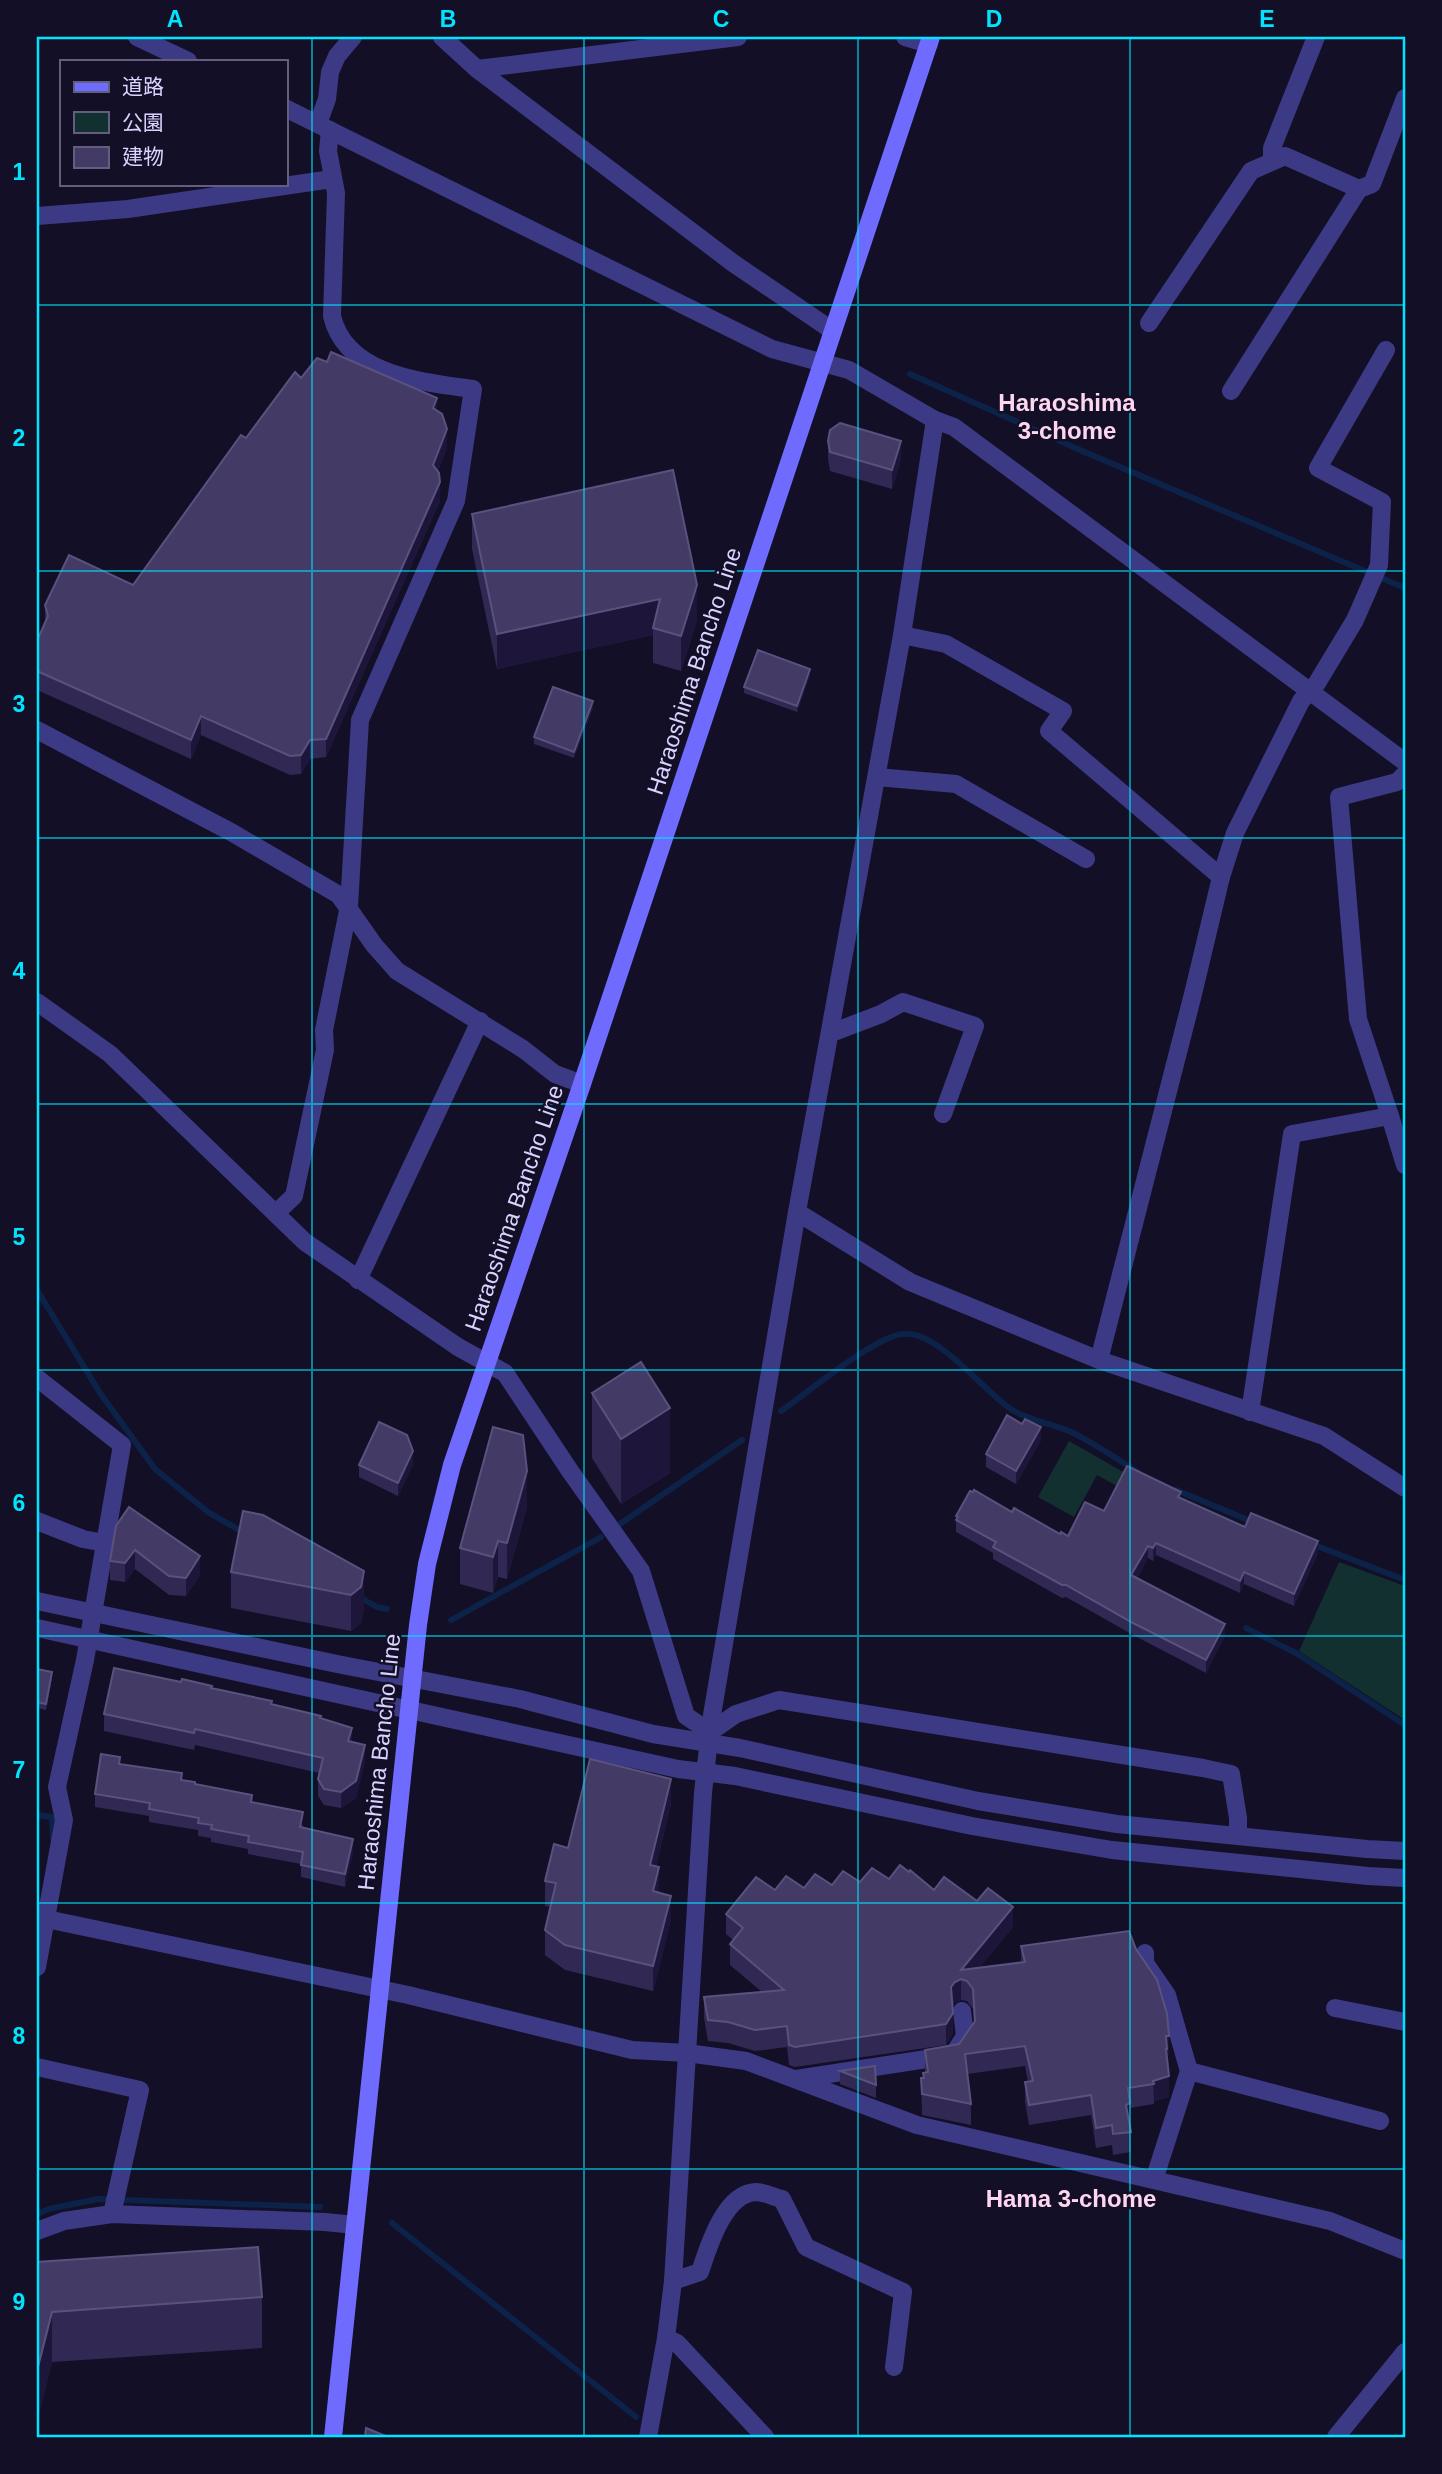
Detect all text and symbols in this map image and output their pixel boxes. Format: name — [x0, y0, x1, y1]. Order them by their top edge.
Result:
text: A — [167, 6, 183, 32]
text: B — [440, 6, 456, 32]
text: C — [713, 6, 729, 32]
text: D — [986, 6, 1002, 32]
text: E — [1259, 6, 1275, 32]
legend — [60, 60, 287, 186]
text: 道路 — [122, 75, 164, 98]
text: 公園 — [122, 111, 164, 134]
text: 建物 — [122, 145, 164, 168]
text: 1 — [13, 159, 26, 185]
district label: Haraoshima 3-chome — [998, 389, 1136, 444]
text: 2 — [13, 425, 25, 451]
street label: Haraoshima Bancho Line — [642, 544, 746, 798]
text: 3 — [13, 691, 25, 717]
text: 4 — [13, 958, 26, 984]
street label: Haraoshima Bancho Line — [460, 1082, 568, 1334]
text: 5 — [13, 1224, 26, 1250]
text: 6 — [13, 1490, 25, 1516]
street label: Haraoshima Bancho Line — [353, 1632, 405, 1892]
text: 7 — [13, 1757, 25, 1783]
text: 8 — [13, 2023, 26, 2049]
district label: Hama 3-chome — [986, 2185, 1156, 2212]
text: 9 — [13, 2289, 25, 2315]

